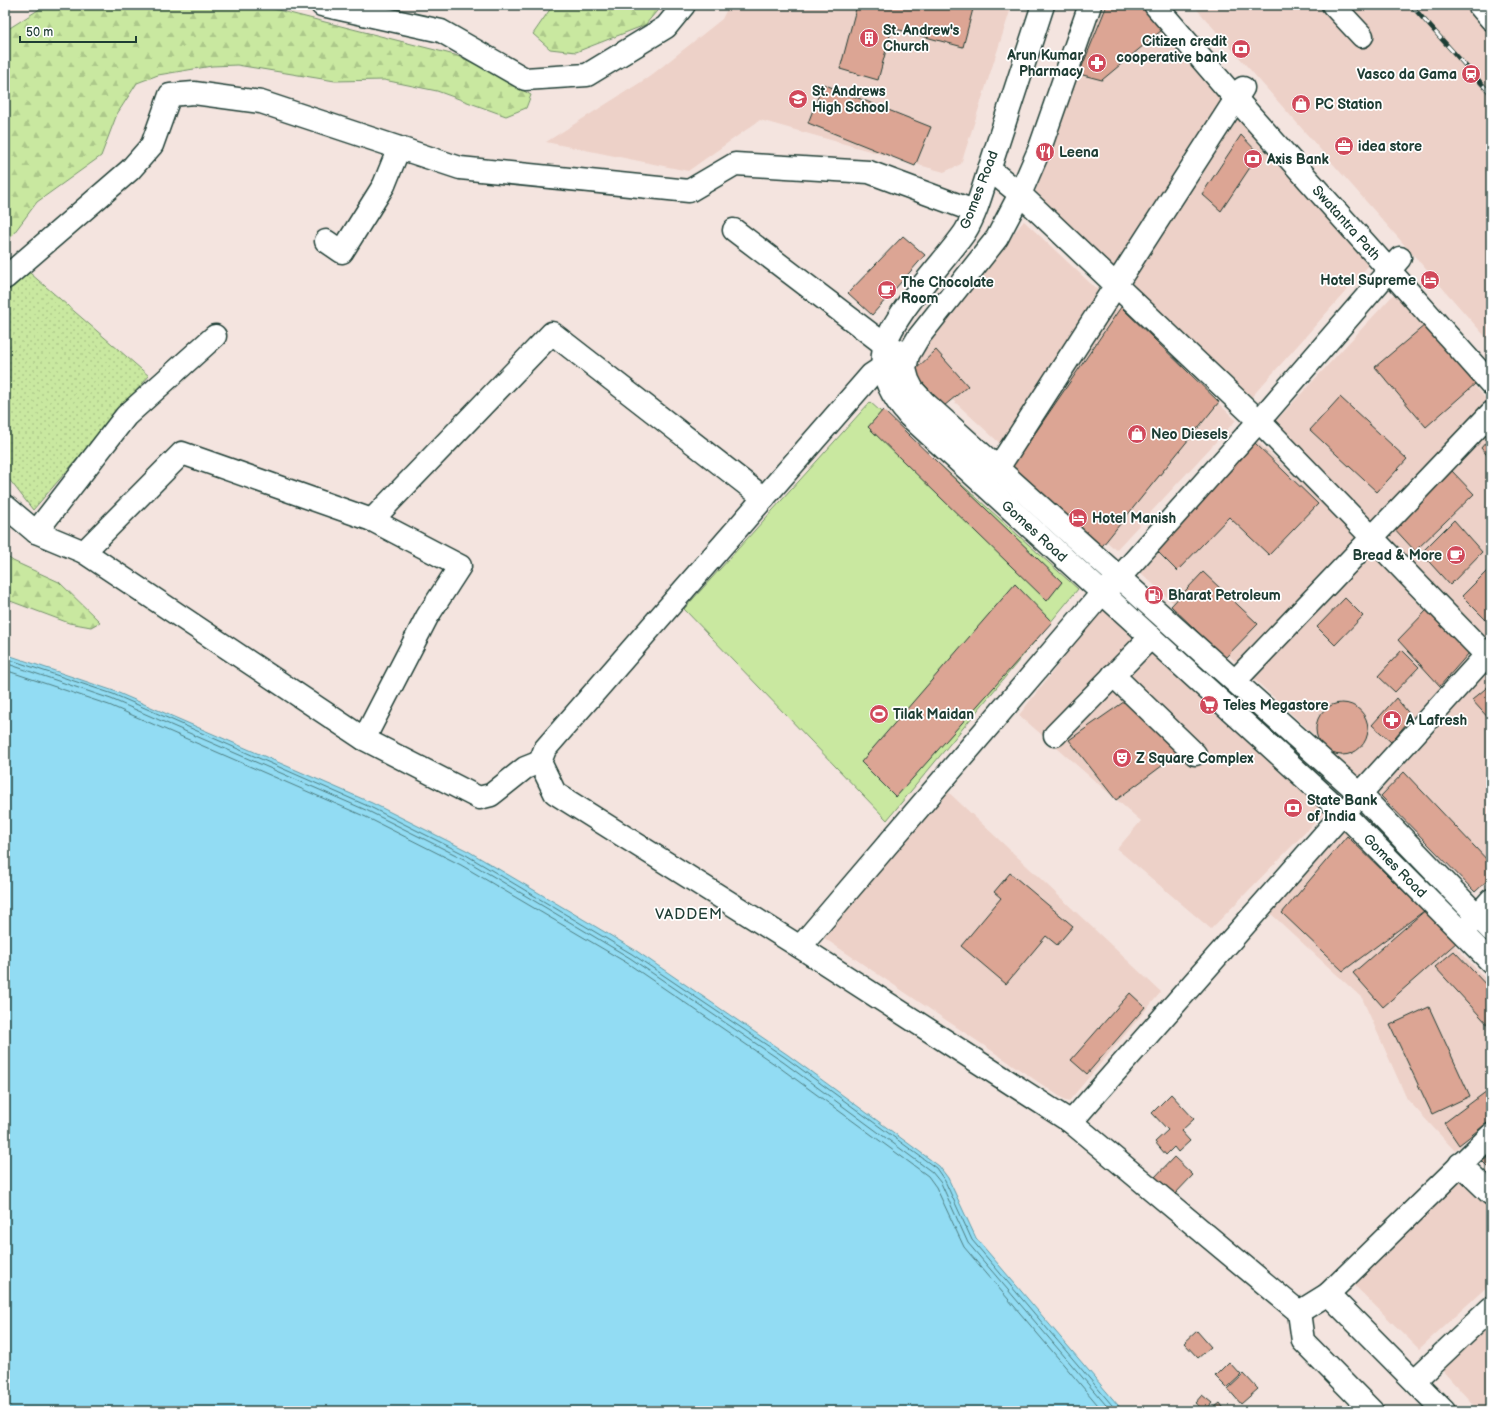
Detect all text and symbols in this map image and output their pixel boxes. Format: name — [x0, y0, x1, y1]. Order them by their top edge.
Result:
scale bar — [20, 18, 136, 44]
place label: St. Andrew's Church — [883, 22, 959, 55]
text: 50 m — [26, 25, 53, 40]
building icon: St. Andrew's Church — [858, 27, 880, 49]
place label: Citizen credit cooperative bank — [1116, 33, 1228, 66]
bank icon: Citizen credit cooperative bank — [1230, 38, 1252, 60]
place label: Arun Kumar Pharmacy — [1006, 47, 1084, 80]
pharmacy icon: Arun Kumar Pharmacy — [1086, 52, 1108, 74]
station icon: Vasco da Gama — [1460, 63, 1482, 85]
place label: Vasco da Gama — [1357, 66, 1457, 83]
place label: St. Andrews High School — [812, 83, 888, 116]
school or university icon: St. Andrews High School — [787, 88, 809, 110]
shop icon: PC Station — [1290, 93, 1312, 115]
place label: PC Station — [1315, 96, 1383, 113]
office icon: idea store — [1333, 135, 1355, 157]
place label: idea store — [1358, 138, 1422, 155]
restaurant icon: Leena — [1034, 141, 1056, 163]
place label: Leena — [1059, 144, 1099, 161]
street label: Gomes Road — [956, 148, 1002, 232]
bank icon: Axis Bank — [1242, 148, 1264, 170]
place label: Axis Bank — [1266, 151, 1330, 168]
street label: Swatantra Path — [1309, 182, 1385, 264]
hotel icon: Hotel Supreme — [1419, 269, 1441, 291]
place label: Hotel Supreme — [1320, 272, 1416, 289]
place label: The Chocolate Room — [901, 274, 994, 307]
cafe icon: The Chocolate Room — [876, 279, 898, 301]
shop icon: Neo Diesels — [1126, 423, 1148, 445]
place label: Neo Diesels — [1151, 426, 1228, 443]
street label: Gomes Road — [998, 497, 1071, 565]
hotel icon: Hotel Manish — [1067, 507, 1089, 529]
place label: Hotel Manish — [1092, 510, 1176, 527]
cafe icon: Bread & More — [1445, 544, 1467, 566]
place label: Bread & More — [1352, 547, 1442, 564]
fuel station icon: Bharat Petroleum — [1143, 584, 1165, 606]
place label: Bharat Petroleum — [1168, 587, 1281, 604]
supermarket icon: Teles Megastore — [1198, 694, 1220, 716]
place label: Teles Megastore — [1223, 697, 1328, 714]
sports icon: Tilak Maidan — [868, 703, 890, 725]
place label: Tilak Maidan — [893, 706, 974, 723]
pharmacy icon: A Lafresh — [1381, 709, 1403, 731]
place label: A Lafresh — [1405, 712, 1467, 729]
theatre icon: Z Square Complex — [1111, 747, 1133, 769]
place label: Z Square Complex — [1136, 750, 1254, 767]
place label: State Bank of India — [1307, 792, 1378, 825]
bank icon: State Bank of India — [1282, 797, 1304, 819]
street label: Gomes Road — [1360, 830, 1430, 901]
district label: VADDEM — [655, 905, 723, 924]

